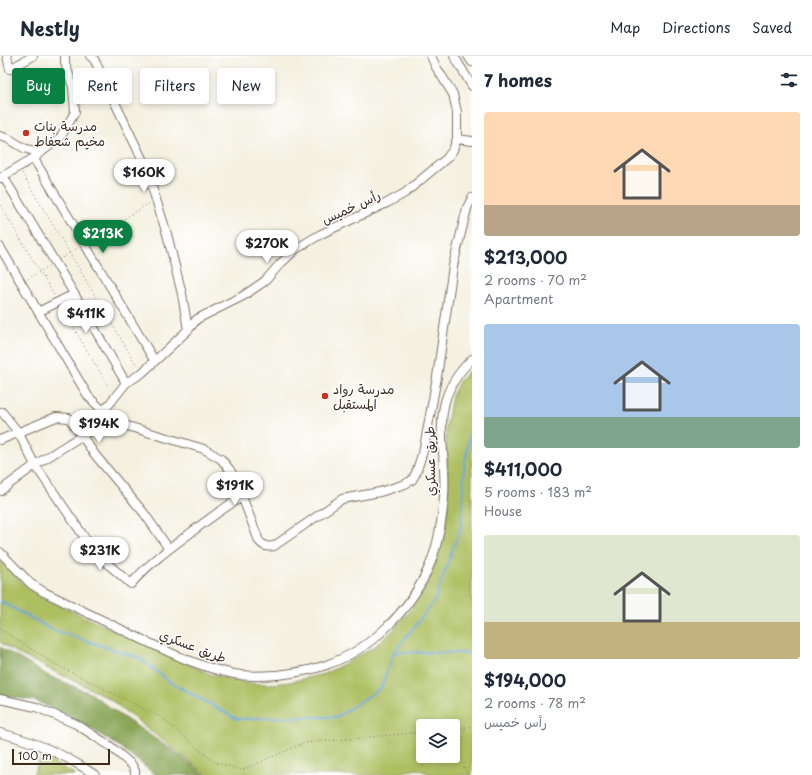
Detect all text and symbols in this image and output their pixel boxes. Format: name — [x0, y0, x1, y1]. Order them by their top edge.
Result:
text: Nestly — [20, 14, 80, 42]
text: Map — [610, 17, 640, 38]
text: Directions — [662, 17, 730, 38]
text: Saved — [752, 17, 792, 38]
text: 7 homes — [484, 67, 552, 93]
chip: Buy — [12, 68, 65, 104]
chip: Rent — [73, 68, 132, 104]
chip: Filters — [140, 68, 209, 104]
chip: New — [217, 68, 275, 104]
icon: filters — [778, 69, 800, 91]
place label: مدرسة بنات مخيم شعفاط — [34, 116, 105, 152]
marker: مدرسة بنات مخيم شعفاط — [21, 128, 31, 138]
icon: home — [606, 138, 678, 210]
pin: $160K — [116, 159, 172, 193]
text: $160K — [123, 162, 165, 181]
street label: رأس خميس — [318, 185, 383, 228]
pin: $213K — [75, 220, 131, 254]
text: $213K — [82, 223, 124, 242]
pin: $270K — [239, 230, 295, 264]
text: $270K — [245, 233, 289, 252]
text: $213,000 — [484, 244, 567, 270]
text: 2 rooms · 70 m² — [484, 270, 587, 289]
text: Apartment — [484, 289, 553, 308]
pin: $411K — [58, 300, 114, 334]
text: $411K — [67, 303, 105, 322]
icon: home — [606, 350, 678, 422]
place label: مدرسة رواد المستقبل — [333, 379, 394, 413]
marker: مدرسة رواد المستقبل — [320, 391, 330, 401]
pin: $194K — [71, 410, 127, 444]
text: $194K — [79, 413, 119, 432]
street label: طريق عسكري — [419, 426, 441, 496]
text: $411,000 — [484, 456, 562, 482]
pin: $191K — [207, 472, 263, 506]
text: $191K — [216, 475, 254, 494]
text: 5 rooms · 183 m² — [484, 482, 592, 501]
text: House — [484, 501, 522, 520]
pin: $231K — [72, 537, 128, 571]
text: $231K — [80, 540, 120, 559]
icon: home — [606, 561, 678, 633]
street label: طريق عسكري — [157, 624, 229, 668]
text: $194,000 — [484, 667, 566, 693]
text: 2 rooms · 78 m² — [484, 693, 586, 712]
text: رأس خميس — [484, 712, 547, 731]
map controls — [416, 719, 460, 763]
button: layers — [416, 719, 460, 763]
scale bar — [12, 747, 110, 766]
text: 100 m — [18, 747, 52, 764]

